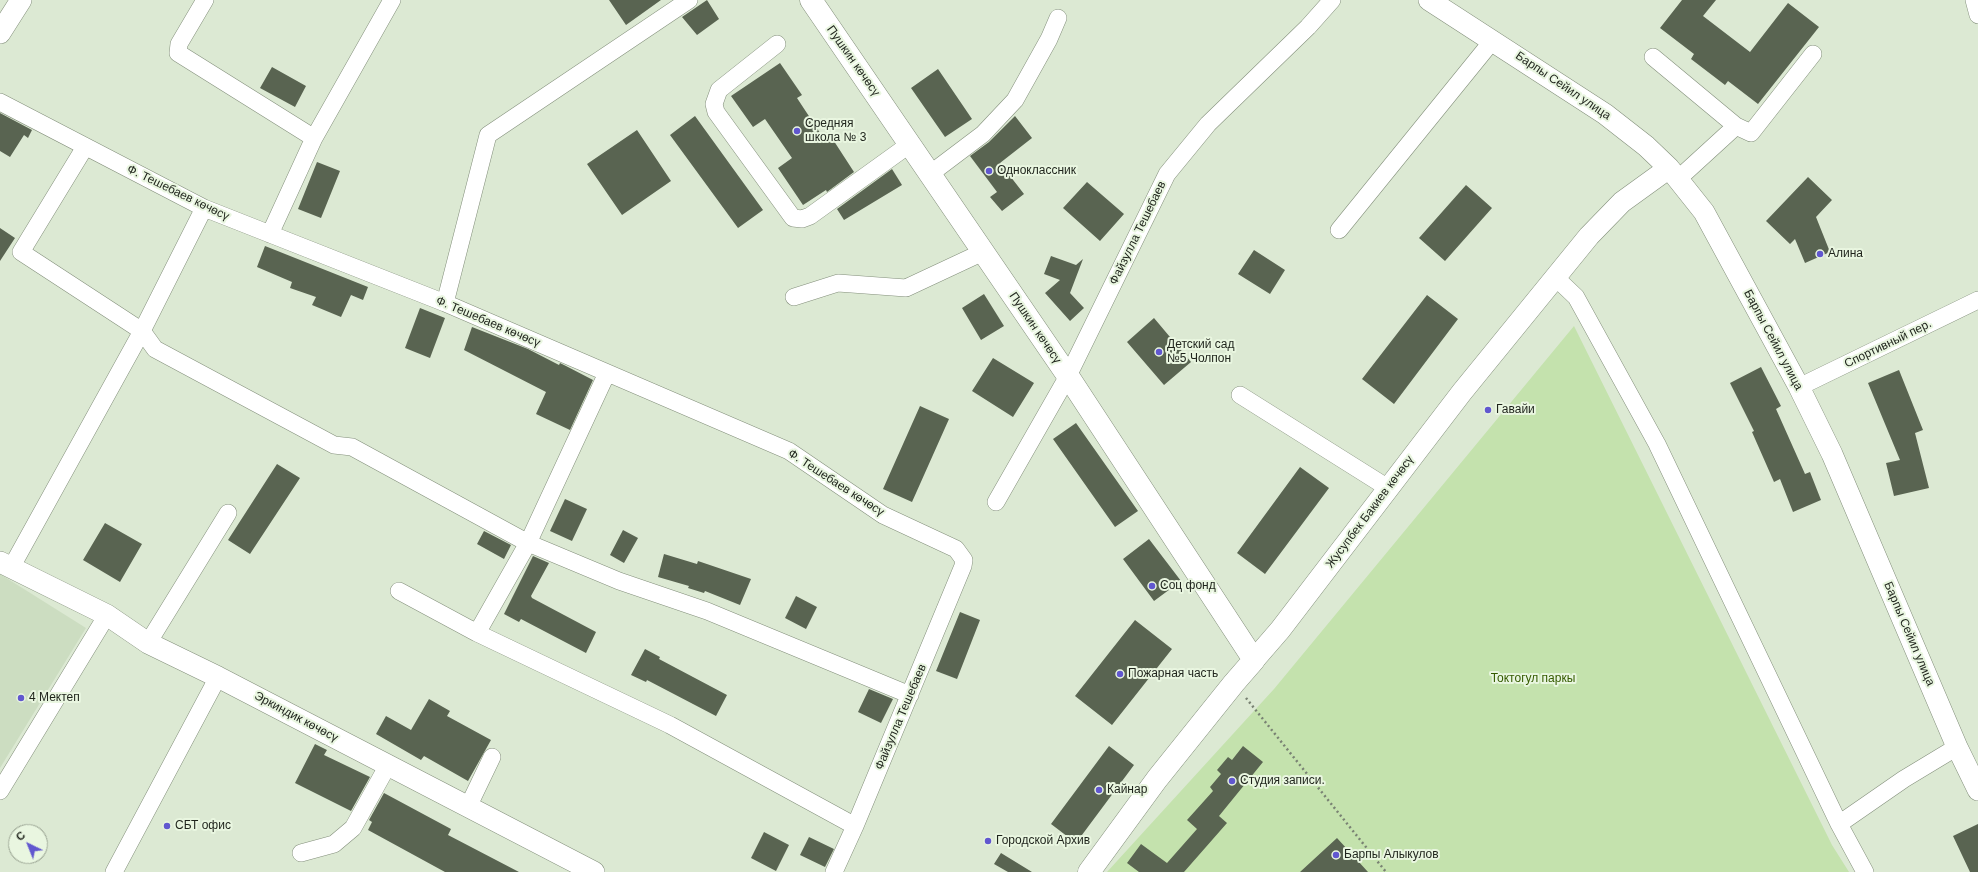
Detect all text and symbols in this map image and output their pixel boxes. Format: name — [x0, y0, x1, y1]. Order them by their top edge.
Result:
street label: Пушкин көчөсү — [823, 23, 883, 99]
street label: Барпы Сейил улица — [1513, 49, 1613, 123]
place label: Средняя школа № 3 — [805, 117, 866, 145]
marker: Средняя школа № 3 — [792, 126, 802, 136]
street label: Ф. Тешебаев көчөсү — [125, 162, 231, 224]
place label: Одноклассник — [997, 164, 1076, 178]
marker: Одноклассник — [984, 166, 994, 176]
street label: Файзулла Тешебаев — [1107, 179, 1169, 287]
place label: Алина — [1828, 247, 1863, 261]
marker: Алина — [1815, 249, 1825, 259]
street label: Барпы Сейил улица — [1740, 287, 1806, 393]
street label: Пушкин көчөсү — [1006, 290, 1064, 366]
street label: Ф. Тешебаев көчөсү — [434, 294, 542, 350]
street label: Спортивный пер. — [1842, 317, 1934, 371]
place label: Детский сад №5 Чолпон — [1167, 338, 1234, 366]
marker: Детский сад №5 Чолпон — [1154, 347, 1164, 357]
place label: Гавайи — [1496, 403, 1535, 417]
marker: Гавайи — [1483, 405, 1493, 415]
street label: Ф. Тешебаев көчөсү — [785, 447, 887, 519]
street label: Жусупбек Бакиев көчөсү — [1323, 453, 1417, 571]
place label: Соц фонд — [1160, 579, 1216, 593]
street label: Барпы Сейил улица — [1881, 580, 1937, 688]
marker: Соц фонд — [1147, 581, 1157, 591]
street label: Файзулла Тешебаев — [872, 662, 930, 772]
place label: Пожарная часть — [1128, 667, 1218, 681]
marker: Пожарная часть — [1115, 669, 1125, 679]
park label: Токтогул паркы — [1491, 672, 1575, 686]
street label: Эркиндик көчөсү — [252, 689, 340, 745]
place label: 4 Мектеп — [29, 691, 80, 705]
marker: 4 Мектеп — [16, 693, 26, 703]
place label: Студия записи. — [1240, 774, 1325, 788]
marker: Студия записи. — [1227, 776, 1237, 786]
place label: Кайнар — [1107, 783, 1147, 797]
marker: Кайнар — [1094, 785, 1104, 795]
place label: СБТ офис — [175, 819, 231, 833]
marker: СБТ офис — [162, 821, 172, 831]
north arrow — [8, 824, 48, 864]
text: С — [13, 829, 27, 843]
place label: Городской Архив — [996, 834, 1090, 848]
marker: Городской Архив — [983, 836, 993, 846]
place label: Барпы Алыкулов — [1344, 848, 1439, 862]
marker: Барпы Алыкулов — [1331, 850, 1341, 860]

